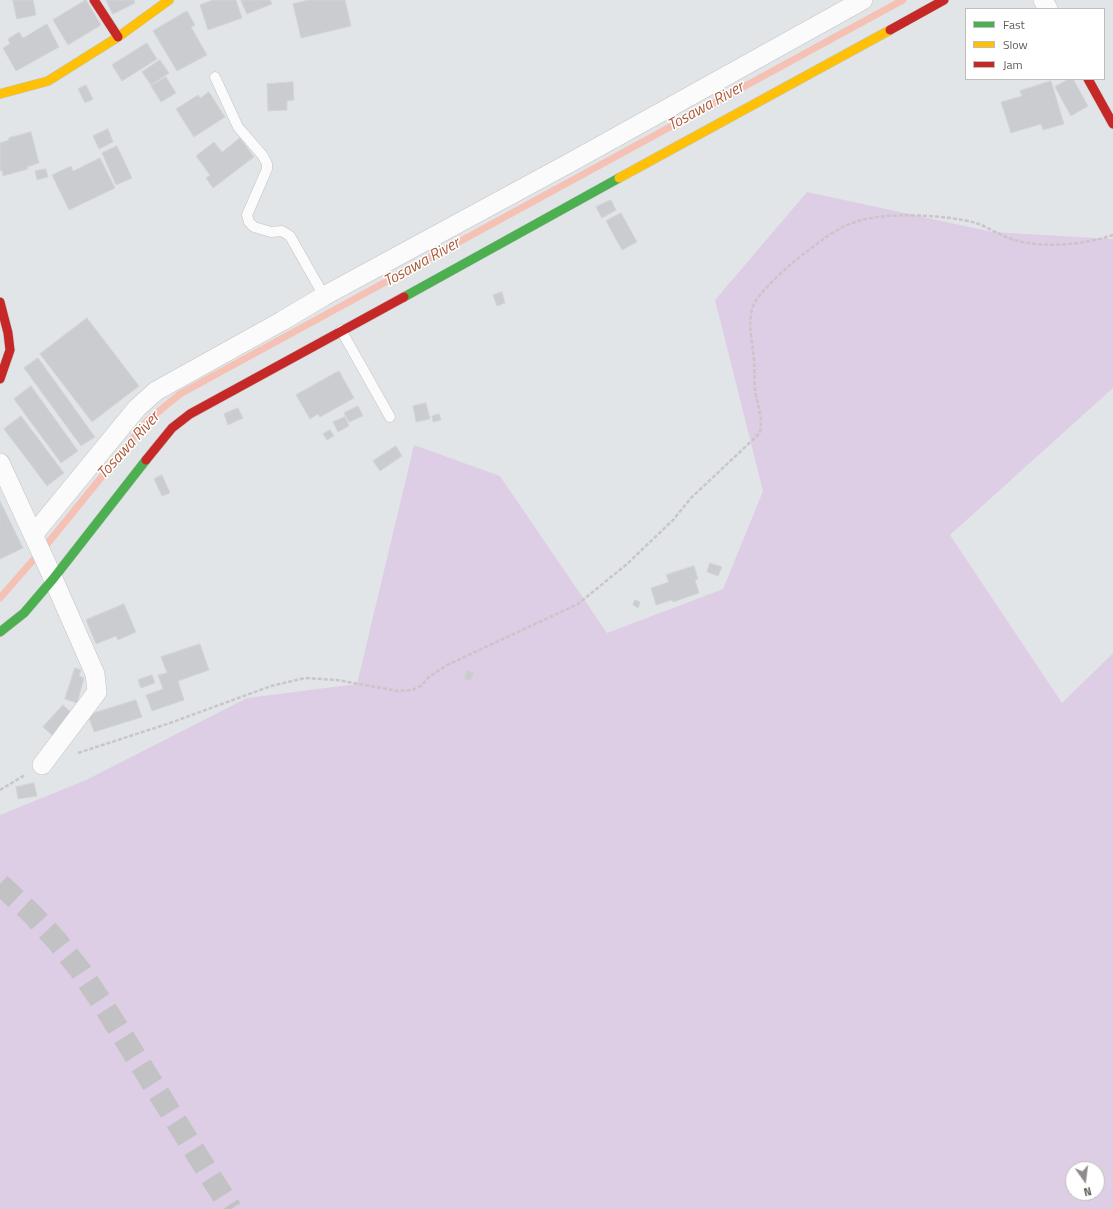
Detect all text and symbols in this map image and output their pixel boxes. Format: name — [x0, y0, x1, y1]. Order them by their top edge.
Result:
legend — [965, 8, 1105, 80]
text: Fast — [1003, 15, 1025, 34]
text: Slow — [1003, 35, 1028, 54]
text: Jam — [1003, 55, 1023, 74]
water label: Tosawa River — [665, 78, 747, 136]
water label: Tosawa River — [381, 234, 463, 292]
water label: Tosawa River — [94, 408, 164, 484]
north arrow — [1065, 1161, 1105, 1201]
text: N — [1082, 1183, 1093, 1200]

